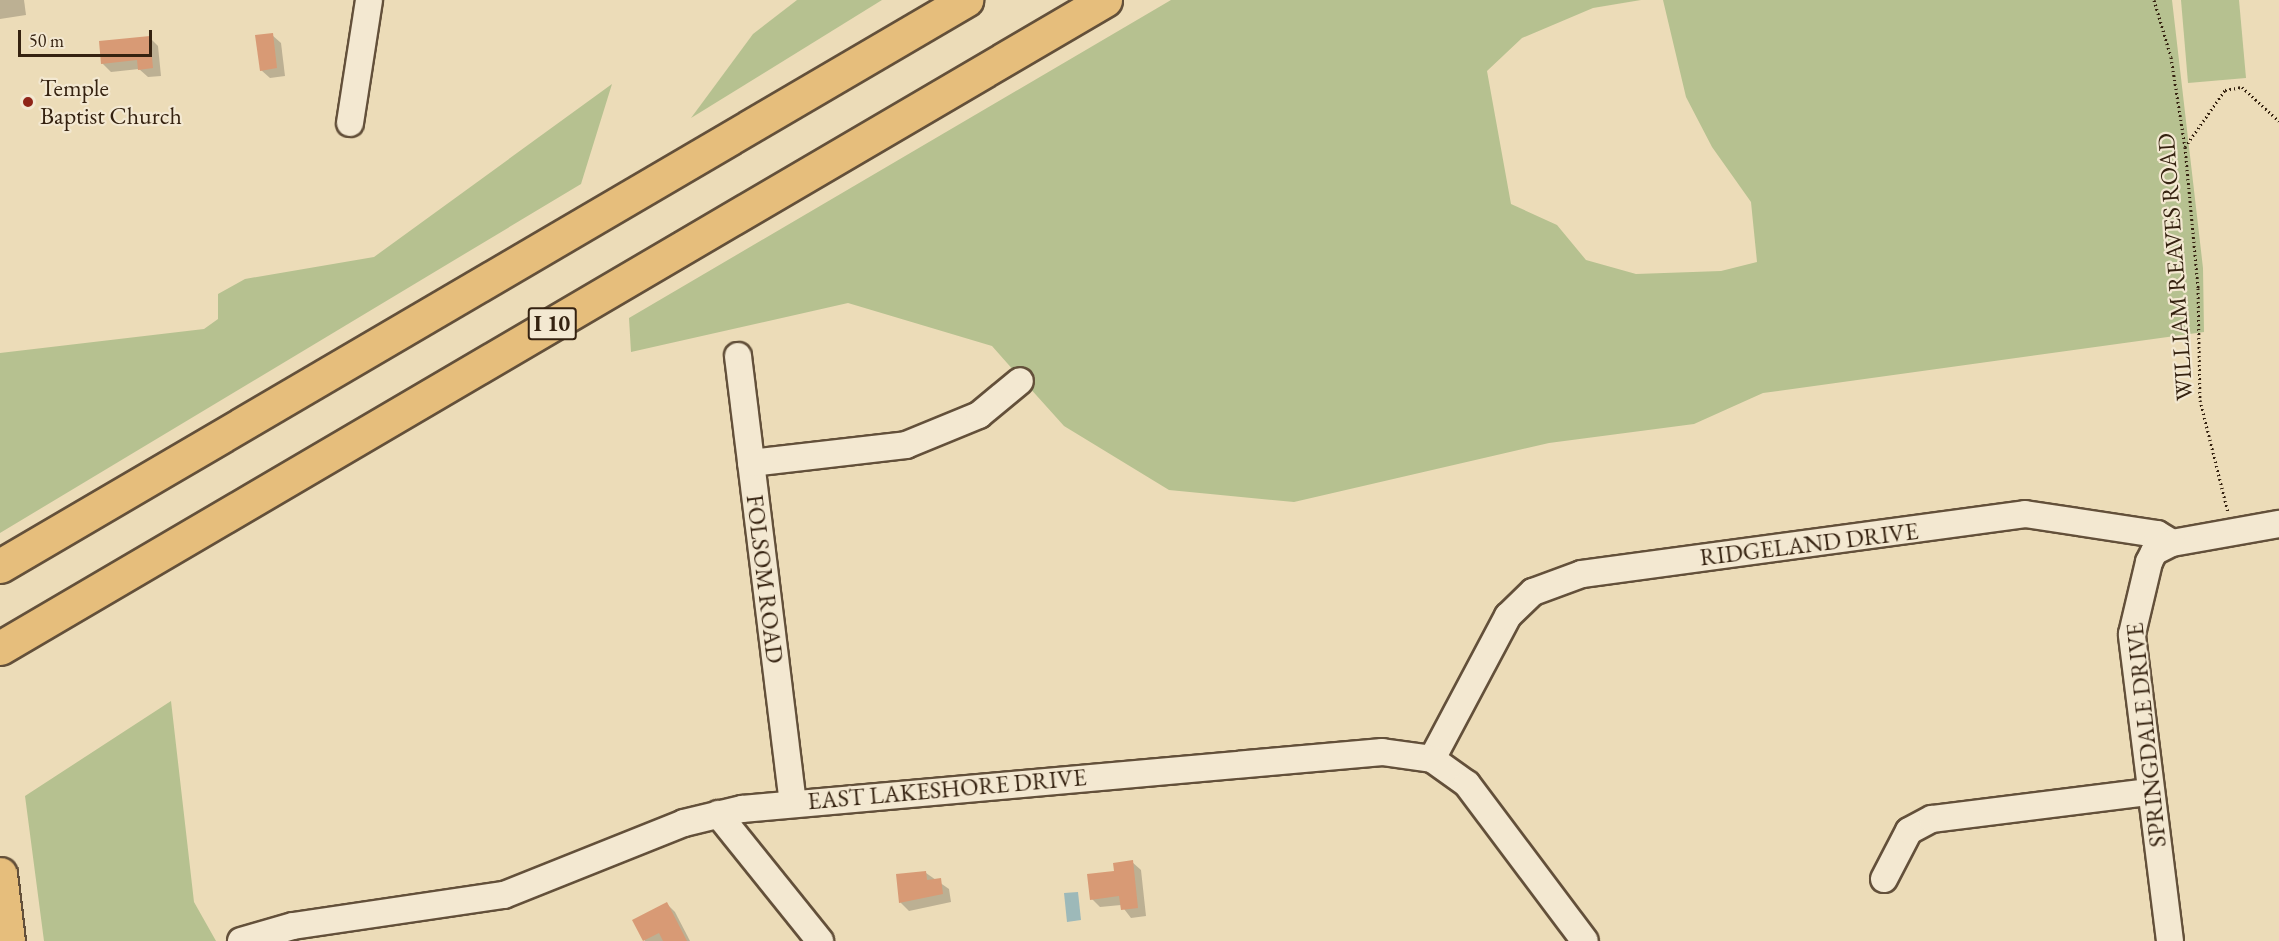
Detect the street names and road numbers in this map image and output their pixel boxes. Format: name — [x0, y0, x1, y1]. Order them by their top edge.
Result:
street label: WILLIAM REAVES ROAD — [2151, 132, 2199, 402]
road number: I 10 — [526, 305, 578, 343]
street label: FOLSOM ROAD — [740, 493, 790, 665]
street label: RIDGELAND DRIVE — [1698, 516, 1920, 572]
street label: SPRINGDALE DRIVE — [2120, 621, 2172, 849]
street label: EAST LAKESHORE DRIVE — [806, 762, 1088, 816]

